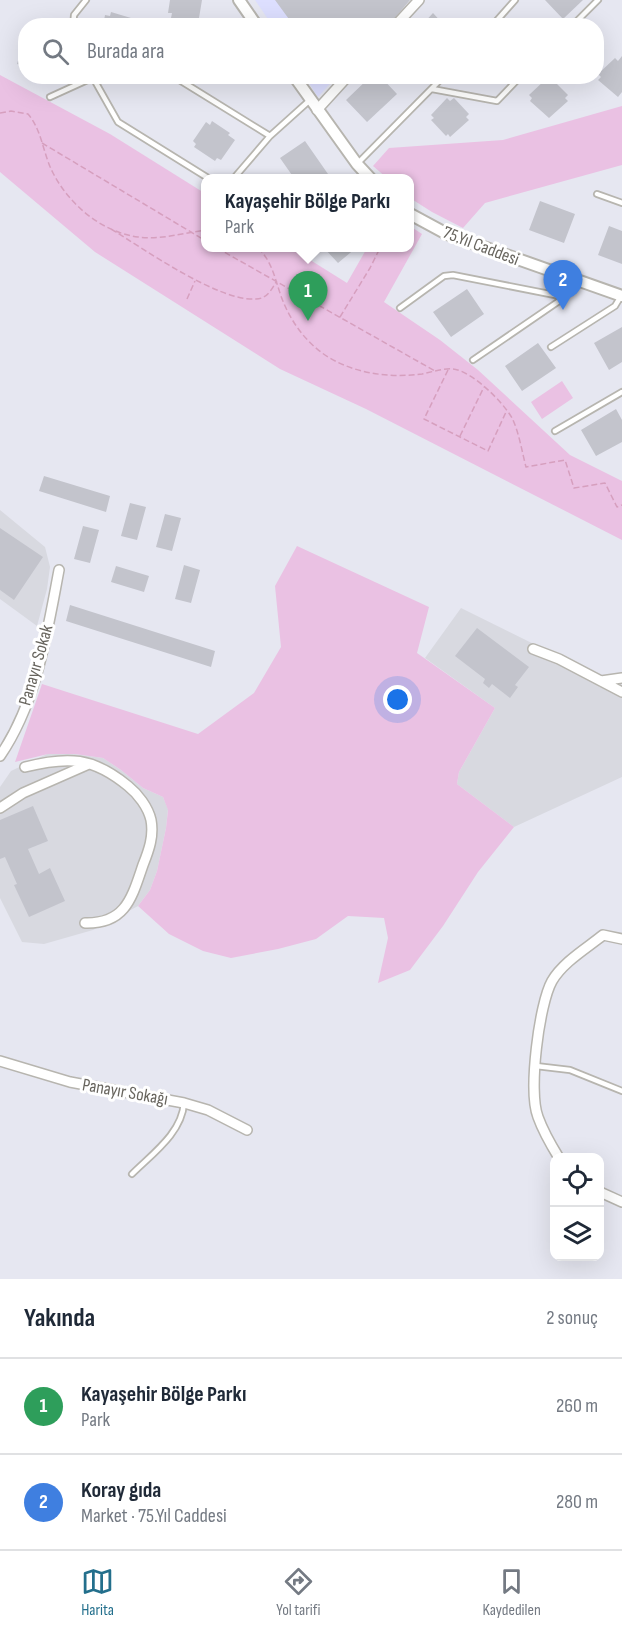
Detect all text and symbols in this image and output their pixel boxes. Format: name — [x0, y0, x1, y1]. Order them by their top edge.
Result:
search box — [18, 18, 604, 84]
icon: search — [39, 35, 72, 68]
text: Burada ara — [87, 38, 164, 65]
popup — [201, 174, 414, 252]
text: Kayaşehir Bölge Parkı — [225, 188, 390, 215]
text: Park — [225, 215, 254, 239]
street label: 75.Yıl Caddesi — [440, 222, 522, 270]
pin: 2 — [544, 260, 582, 310]
pin: 1 — [288, 272, 328, 321]
street label: Panayır Sokak — [14, 622, 58, 708]
your location — [383, 685, 412, 714]
street label: Panayır Sokağı — [81, 1074, 169, 1110]
map controls — [550, 1153, 604, 1261]
button: locate — [550, 1153, 604, 1207]
button: layers — [550, 1207, 604, 1261]
text: Yakında — [24, 1303, 95, 1334]
text: 2 sonuç — [546, 1306, 598, 1330]
text: Kayaşehir Bölge Parkı — [81, 1381, 246, 1408]
text: 1 — [40, 1394, 47, 1418]
text: 260 m — [556, 1394, 598, 1418]
text: Park — [81, 1408, 110, 1432]
text: Koray gıda — [81, 1477, 161, 1504]
text: 2 — [39, 1490, 48, 1514]
text: 280 m — [556, 1490, 598, 1514]
text: Market · 75.Yıl Caddesi — [81, 1504, 227, 1528]
tab: Harita — [81, 1565, 114, 1620]
tab: Yol tarifi — [276, 1565, 320, 1620]
tab: Kaydedilen — [483, 1565, 541, 1620]

